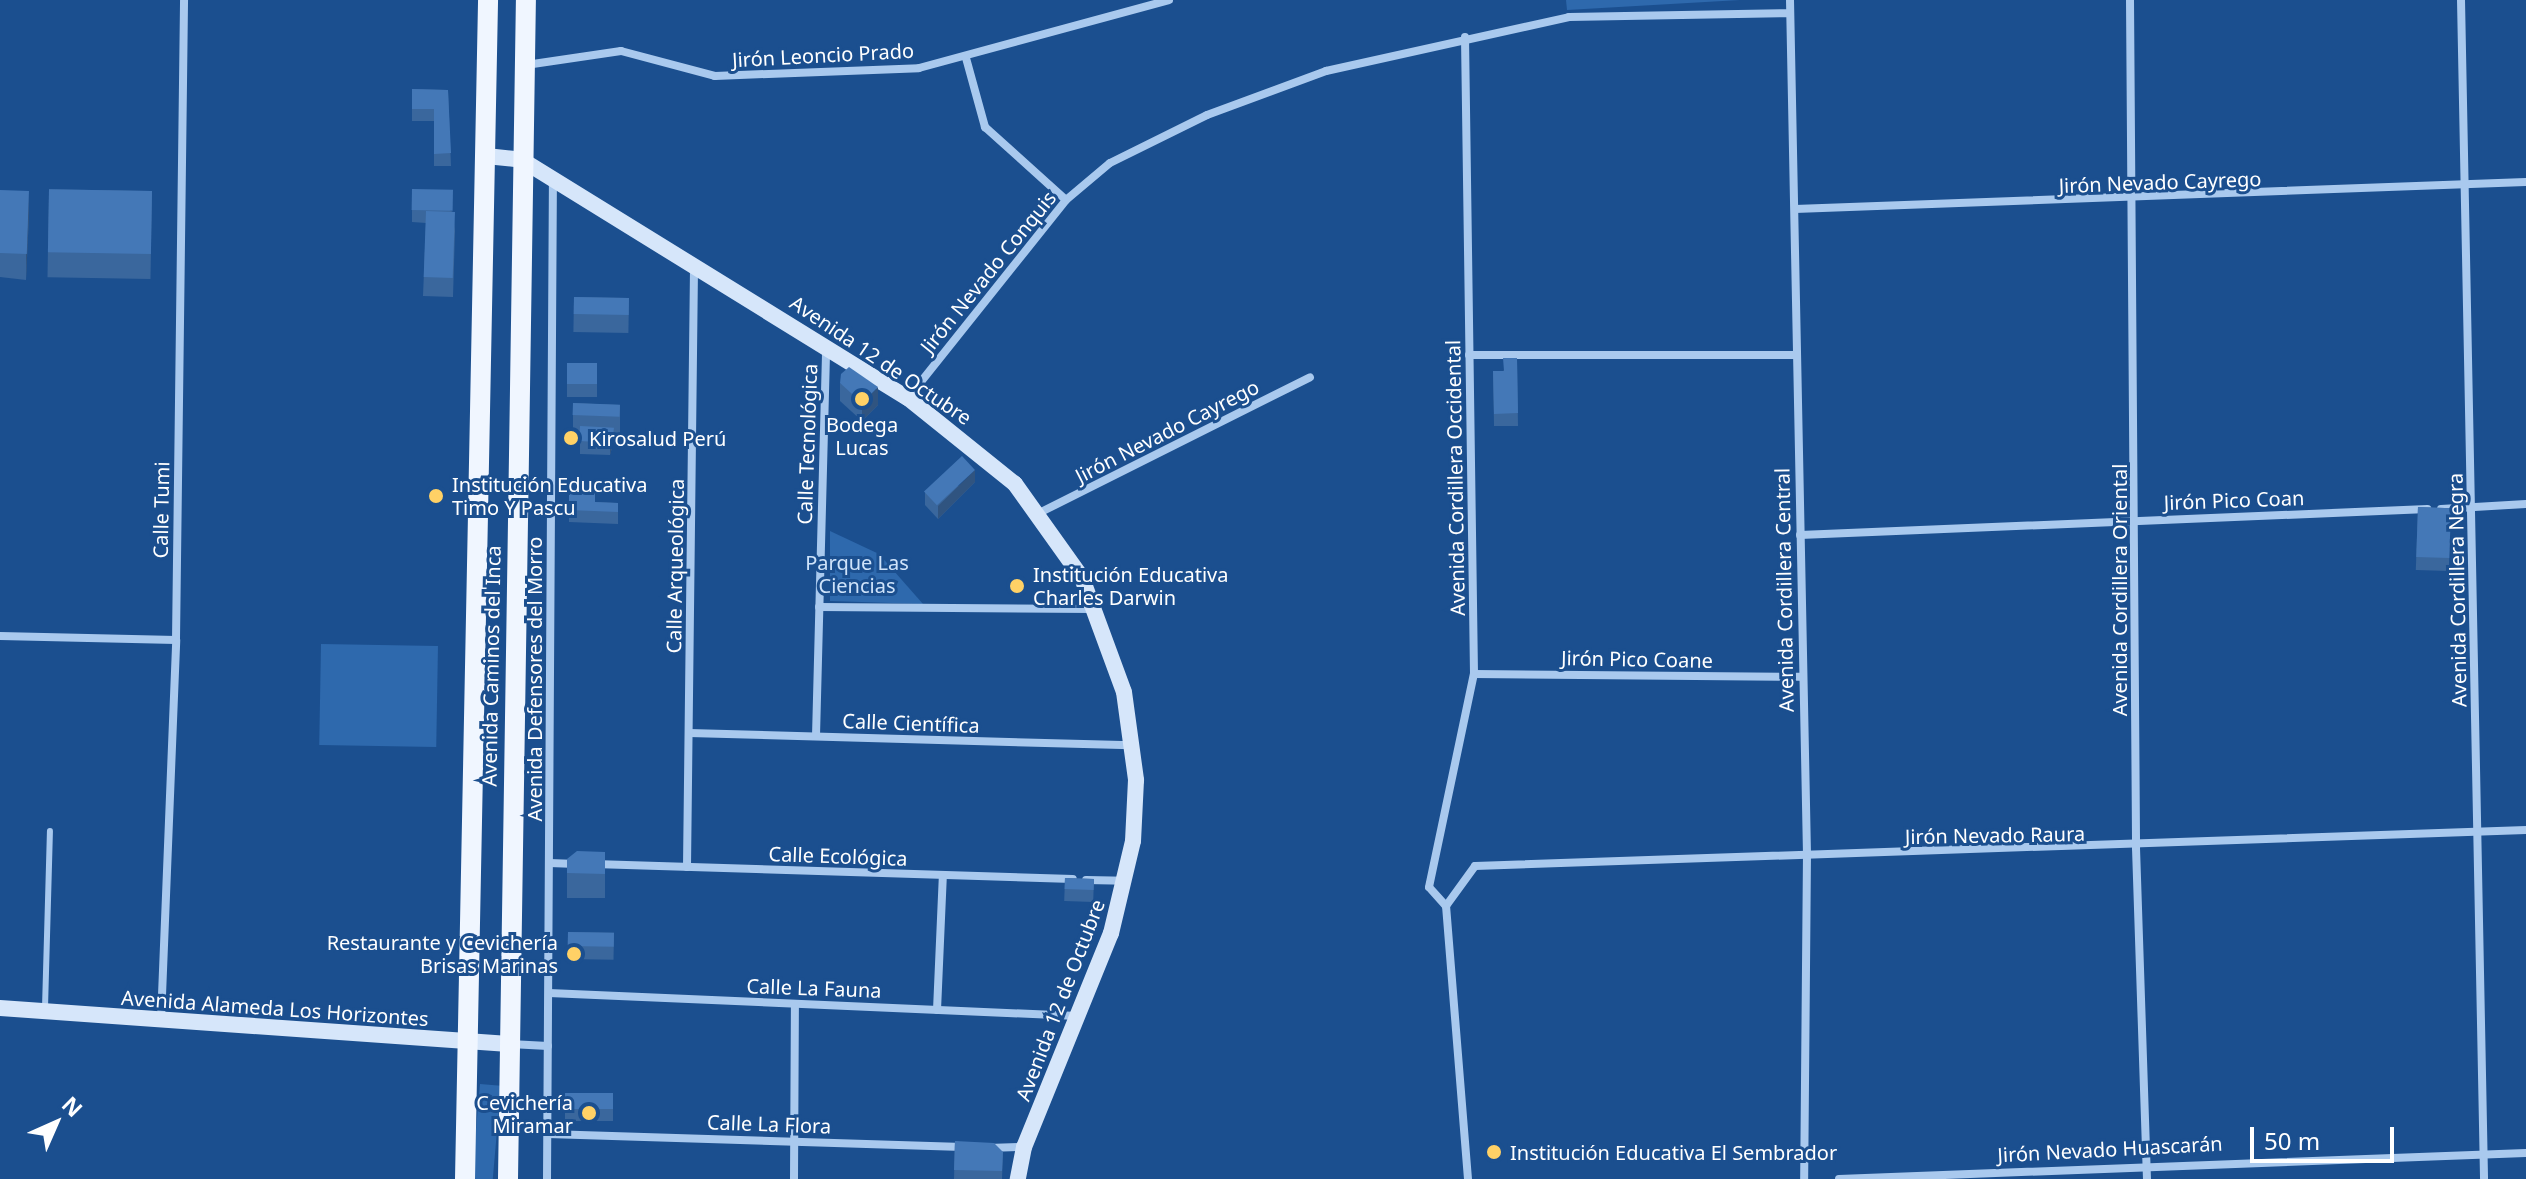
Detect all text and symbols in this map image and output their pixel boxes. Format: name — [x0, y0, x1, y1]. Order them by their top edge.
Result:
street label: Jirón Leoncio Prado — [731, 38, 915, 72]
street label: Jirón Nevado Cayrego — [2058, 166, 2262, 198]
street label: Jirón Nevado Conquis — [915, 186, 1061, 358]
street label: Avenida 12 de Octubre — [786, 290, 976, 430]
street label: Avenida Cordillera Occidental — [1441, 340, 1469, 616]
street label: Calle Tecnológica — [792, 363, 822, 525]
street label: Jirón Nevado Cayrego — [1071, 374, 1263, 488]
marker: Bodega Lucas — [853, 390, 871, 408]
place label: Bodega Lucas — [826, 412, 898, 459]
place label: Kirosalud Perú — [589, 426, 726, 450]
marker: Kirosalud Perú — [560, 427, 582, 449]
street label: Calle Tumi — [148, 461, 174, 559]
street label: Avenida Cordillera Oriental — [2107, 464, 2131, 716]
street label: Avenida Cordillera Central — [1770, 468, 1798, 712]
place label: Institución Educativa Timo Y Pascu — [452, 472, 647, 519]
street label: Avenida Cordillera Negra — [2443, 473, 2471, 707]
street label: Calle Arqueológica — [661, 478, 689, 654]
street label: Jirón Pico Coan — [2163, 486, 2305, 514]
marker: Institución Educativa Timo Y Pascu — [427, 487, 445, 505]
street label: Avenida Defensores del Morro — [522, 537, 546, 821]
street label: Avenida Caminos del Inca — [477, 545, 505, 787]
park label: Parque Las Ciencias — [805, 550, 909, 597]
place label: Institución Educativa Charles Darwin — [1033, 562, 1228, 609]
marker: Institución Educativa Charles Darwin — [1008, 577, 1026, 595]
street label: Jirón Pico Coane — [1561, 646, 1713, 672]
street label: Calle Científica — [842, 709, 980, 737]
street label: Jirón Nevado Raura — [1905, 821, 2085, 849]
street label: Calle Ecológica — [768, 842, 908, 870]
street label: Avenida 12 de Octubre — [1011, 896, 1109, 1104]
place label: Restaurante y Cevichería Brisas Marinas — [327, 930, 558, 977]
marker: Restaurante y Cevichería Brisas Marinas — [565, 945, 583, 963]
street label: Calle La Fauna — [746, 974, 882, 1002]
street label: Avenida Alameda Los Horizontes — [121, 985, 429, 1031]
north arrow — [16, 1083, 96, 1163]
text: N — [56, 1089, 90, 1123]
place label: Cevichería Miramar — [476, 1090, 573, 1137]
marker: Cevichería Miramar — [580, 1104, 598, 1122]
street label: Calle La Flora — [706, 1110, 832, 1138]
scale bar — [2254, 1111, 2398, 1161]
text: 50 m — [2264, 1124, 2320, 1157]
street label: Jirón Nevado Huascarán — [1997, 1131, 2223, 1167]
place label: Institución Educativa El Sembrador — [1510, 1140, 1837, 1164]
marker: Institución Educativa El Sembrador — [1485, 1143, 1503, 1161]

